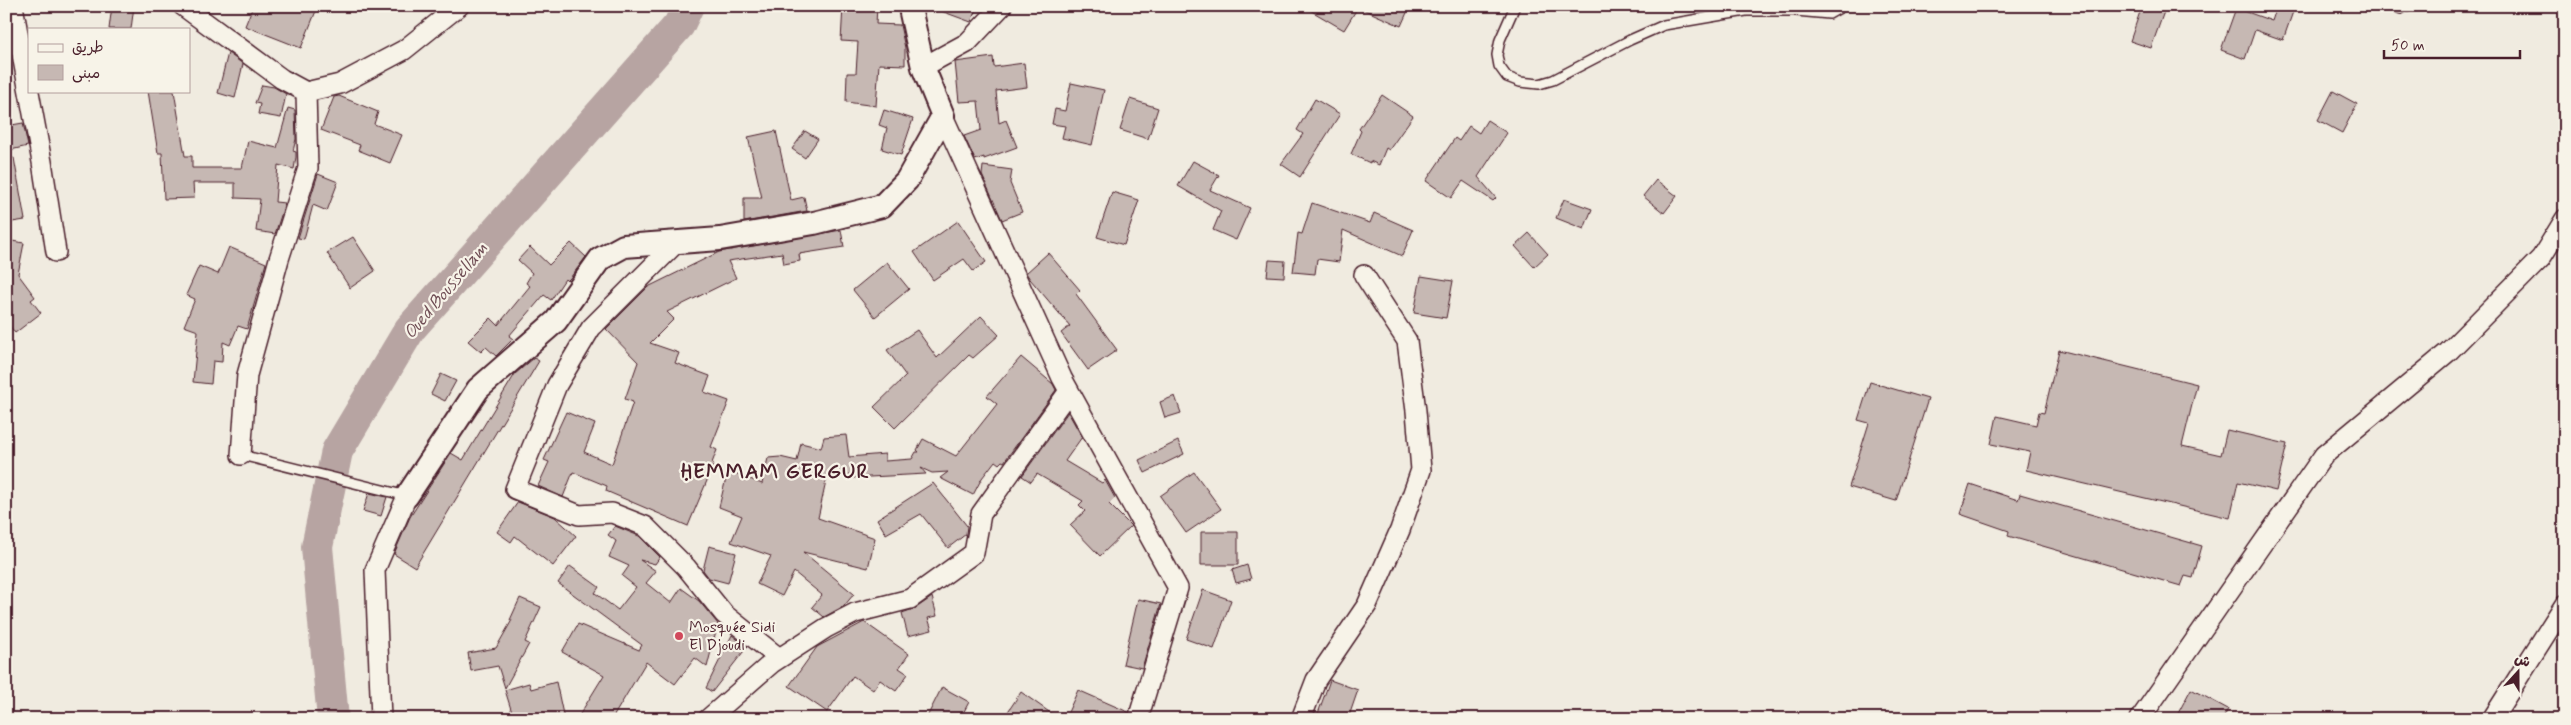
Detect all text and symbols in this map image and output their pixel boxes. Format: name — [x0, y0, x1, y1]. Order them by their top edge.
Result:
legend — [28, 28, 190, 92]
scale bar — [2384, 28, 2520, 60]
text: 50 m — [2391, 36, 2425, 56]
text: طريق — [72, 38, 104, 58]
text: مبنى — [72, 64, 100, 84]
water label: Oued Boussellam — [399, 238, 493, 344]
district label: ḤEMMAM GERGUR — [680, 458, 870, 486]
place label: Mosquée Sidi El Djoudi — [689, 617, 776, 656]
marker: Mosquée Sidi El Djoudi — [673, 630, 685, 642]
north arrow — [2494, 648, 2544, 698]
text: ش — [2512, 650, 2533, 672]

